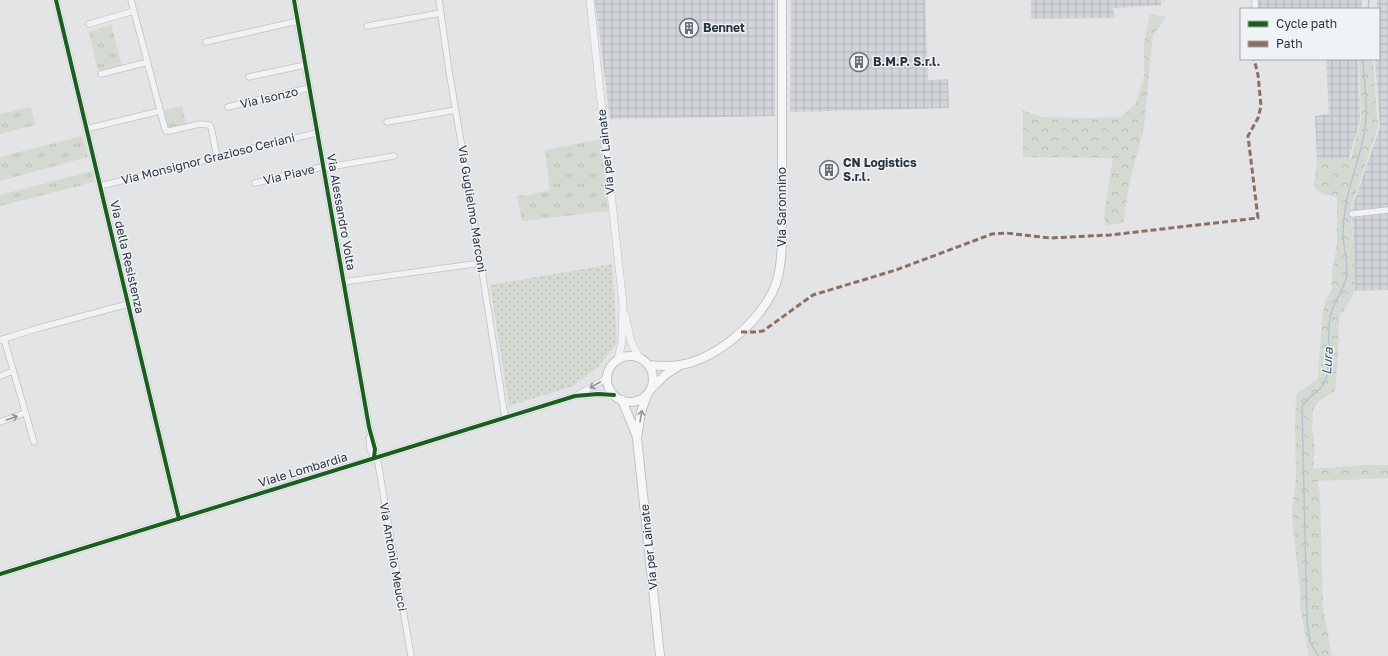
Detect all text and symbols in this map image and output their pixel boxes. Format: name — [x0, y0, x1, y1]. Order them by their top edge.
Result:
legend — [1240, 8, 1380, 60]
text: Cycle path — [1276, 16, 1337, 31]
building icon: Bennet — [678, 17, 700, 39]
place label: Bennet — [703, 20, 745, 35]
text: Path — [1276, 36, 1303, 51]
building icon: B.M.P. S.r.l. — [848, 51, 870, 73]
place label: B.M.P. S.r.l. — [873, 54, 941, 69]
street label: Via Isonzo — [238, 84, 299, 111]
street label: Via per Lainate — [594, 109, 617, 196]
street label: Via Monsignor Grazioso Ceriani — [119, 130, 296, 187]
street label: Via Guglielmo Marconi — [455, 144, 490, 274]
street label: Via Alessandro Volta — [324, 152, 359, 271]
place label: CN Logistics S.r.l. — [843, 155, 917, 184]
building icon: CN Logistics S.r.l. — [818, 159, 840, 181]
street label: Via Piave — [262, 161, 316, 188]
street label: Via Saronnino — [774, 167, 789, 247]
street label: Via della Resistenza — [107, 199, 148, 315]
water label: Lura — [1318, 346, 1336, 375]
one-way arrow — [589, 382, 601, 390]
one-way arrow — [637, 410, 645, 423]
one-way arrow — [6, 413, 18, 421]
street label: Viale Lombardia — [256, 449, 349, 490]
street label: Via Antonio Meucci — [377, 501, 410, 612]
street label: Via per Lainate — [637, 504, 660, 591]

